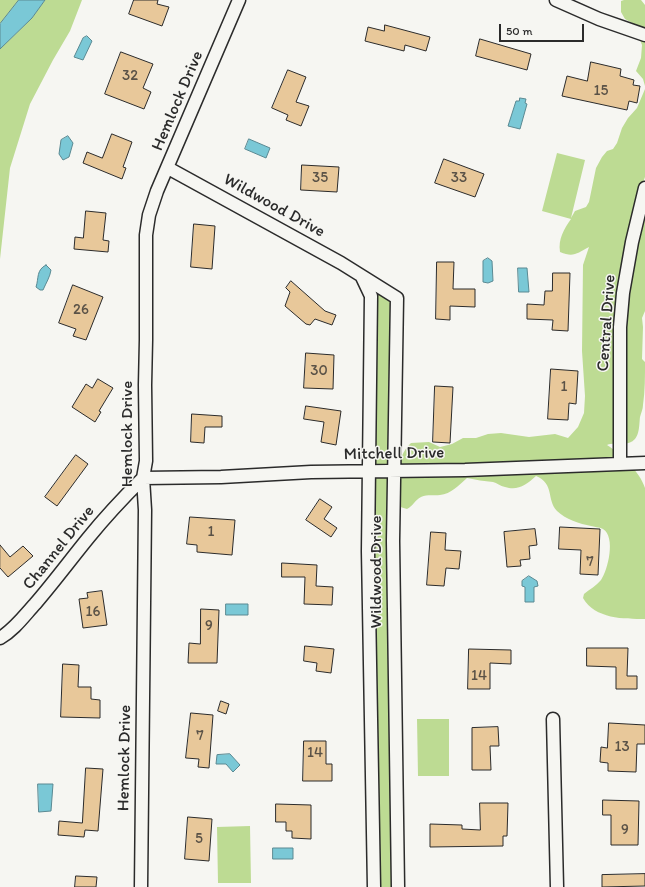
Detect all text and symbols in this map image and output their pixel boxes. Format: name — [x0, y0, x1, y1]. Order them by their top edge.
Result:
scale bar — [501, 16, 586, 42]
text: 50 m — [506, 24, 532, 38]
street label: Hemlock Drive — [148, 48, 208, 154]
house number: 32 — [122, 67, 138, 85]
house number: 15 — [594, 82, 608, 100]
house number: 35 — [312, 169, 328, 187]
house number: 33 — [451, 169, 467, 187]
street label: Wildwood Drive — [220, 170, 328, 242]
street label: Central Drive — [593, 274, 621, 372]
house number: 26 — [73, 301, 89, 319]
house number: 30 — [310, 362, 328, 380]
house number: 1 — [561, 378, 567, 396]
street label: Hemlock Drive — [118, 381, 138, 487]
street label: Mitchell Drive — [343, 443, 445, 465]
street label: Channel Drive — [19, 502, 99, 594]
street label: Wildwood Drive — [367, 515, 387, 629]
house number: 1 — [208, 523, 214, 541]
house number: 7 — [586, 553, 594, 571]
house number: 16 — [86, 603, 100, 621]
house number: 9 — [205, 617, 213, 635]
house number: 14 — [471, 667, 487, 685]
street label: Hemlock Drive — [114, 705, 136, 811]
house number: 7 — [196, 727, 204, 745]
house number: 13 — [614, 738, 630, 756]
house number: 14 — [307, 744, 323, 762]
house number: 9 — [621, 821, 629, 839]
house number: 5 — [195, 830, 203, 848]

